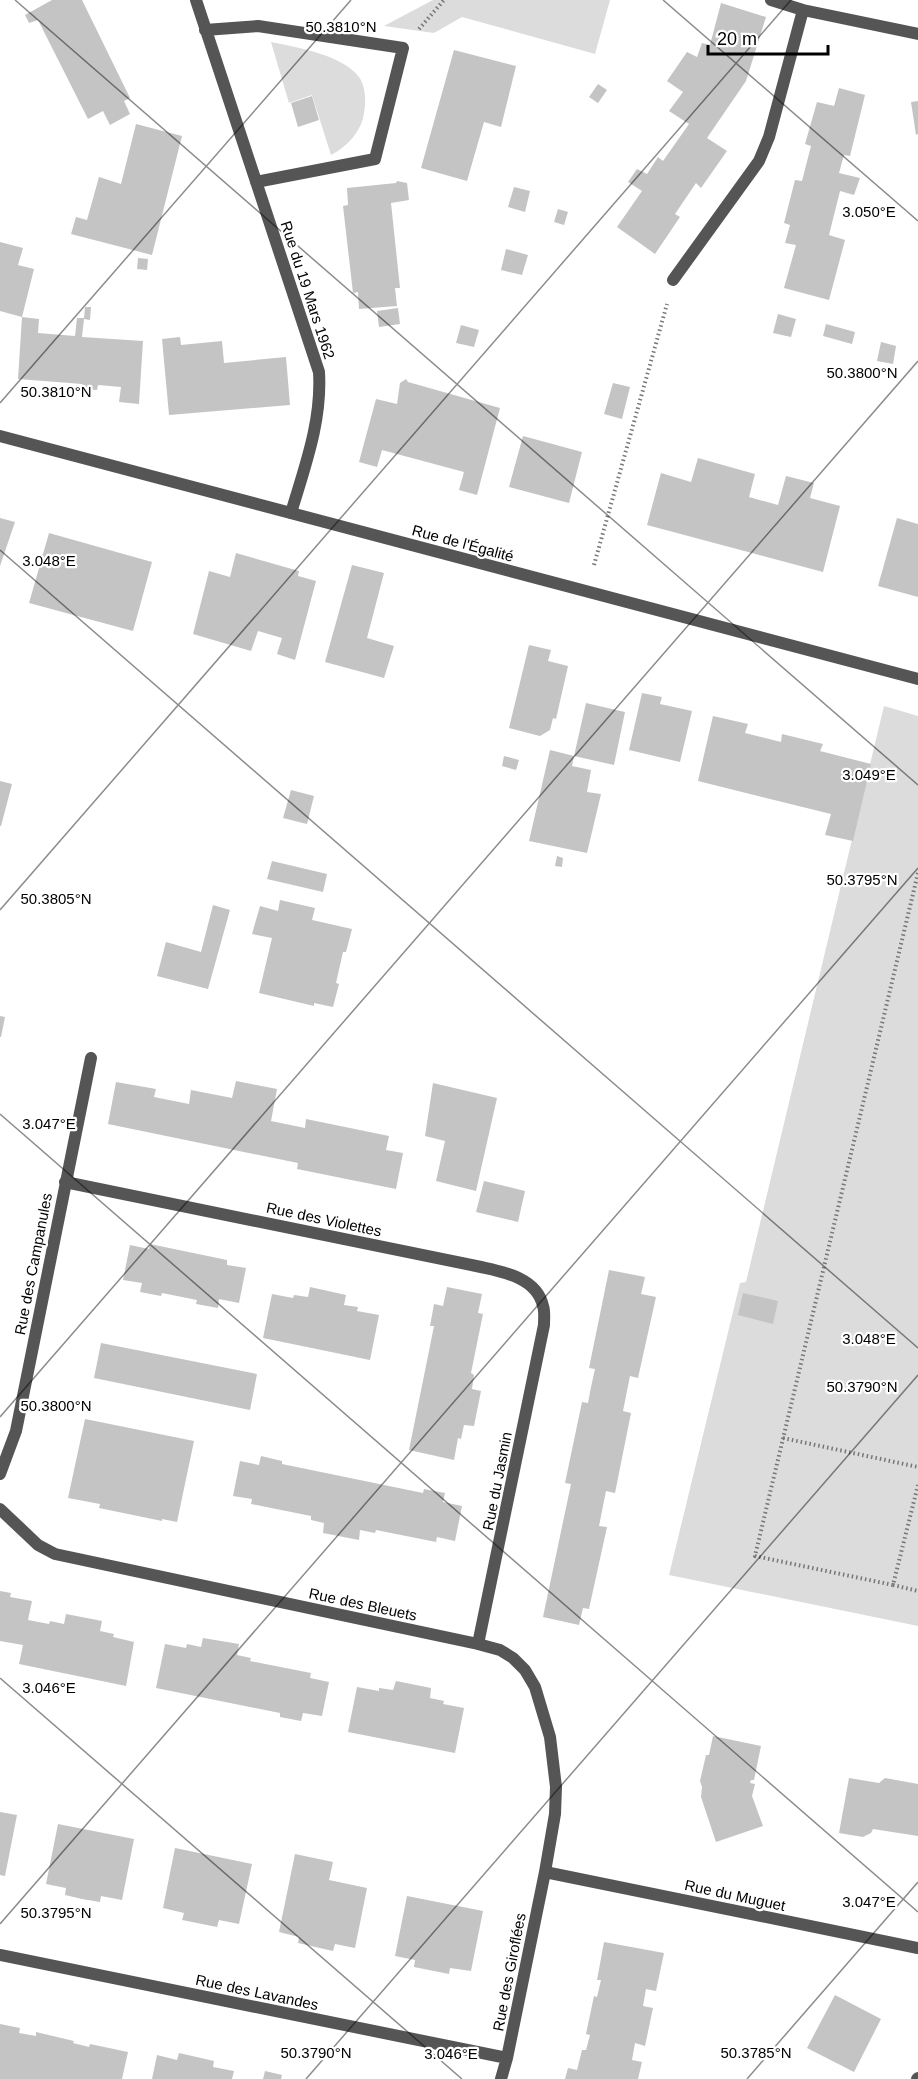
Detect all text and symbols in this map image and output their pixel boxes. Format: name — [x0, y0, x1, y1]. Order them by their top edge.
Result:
text: 50.3810°N — [305, 18, 377, 35]
scale bar — [708, 18, 828, 56]
text: 20 m — [717, 29, 757, 49]
text: 3.050°E — [842, 203, 896, 220]
street label: Rue du 19 Mars 1962 — [278, 219, 338, 361]
text: 50.3800°N — [826, 364, 898, 381]
text: 50.3810°N — [20, 383, 92, 400]
street label: Rue de l'Égalité — [410, 521, 516, 565]
text: 3.048°E — [22, 552, 76, 569]
text: 3.049°E — [842, 766, 896, 783]
text: 50.3795°N — [826, 871, 898, 888]
text: 50.3805°N — [20, 890, 92, 907]
text: 3.047°E — [22, 1115, 76, 1132]
street label: Rue des Campanules — [11, 1192, 55, 1336]
street label: Rue des Violettes — [265, 1198, 383, 1240]
text: 3.048°E — [842, 1330, 896, 1347]
text: 50.3790°N — [826, 1378, 898, 1395]
text: 50.3800°N — [20, 1397, 92, 1414]
street label: Rue du Jasmin — [479, 1430, 515, 1532]
street label: Rue des Bleuets — [307, 1584, 419, 1624]
text: 3.046°E — [22, 1679, 76, 1696]
street label: Rue du Muguet — [683, 1876, 788, 1914]
text: 3.047°E — [842, 1893, 896, 1910]
text: 50.3795°N — [20, 1904, 92, 1921]
street label: Rue des Giroflées — [489, 1911, 529, 2033]
street label: Rue des Lavandes — [194, 1971, 320, 2013]
text: 50.3790°N — [280, 2044, 352, 2061]
text: 50.3785°N — [720, 2044, 792, 2061]
text: 3.046°E — [424, 2045, 478, 2062]

